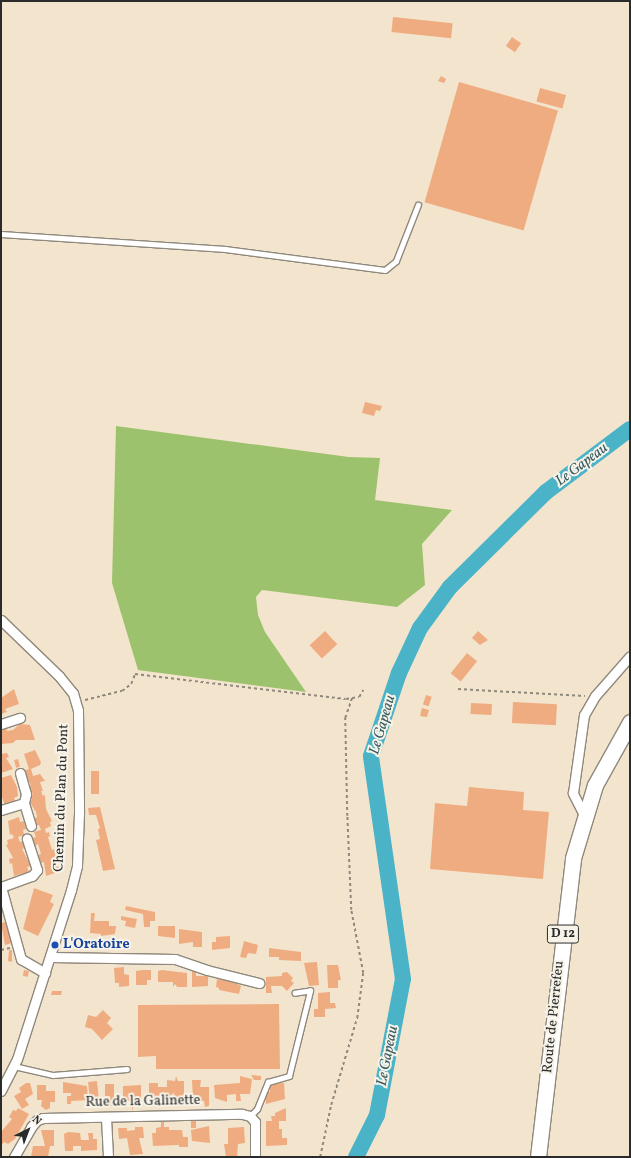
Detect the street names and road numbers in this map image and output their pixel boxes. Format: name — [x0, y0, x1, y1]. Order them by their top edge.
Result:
street label: Chemin du Plan du Pont — [51, 724, 73, 872]
road number: D 12 — [546, 923, 580, 945]
street label: Route de Pierrefeu — [540, 960, 568, 1074]
street label: Rue de la Galinette — [85, 1093, 201, 1111]

